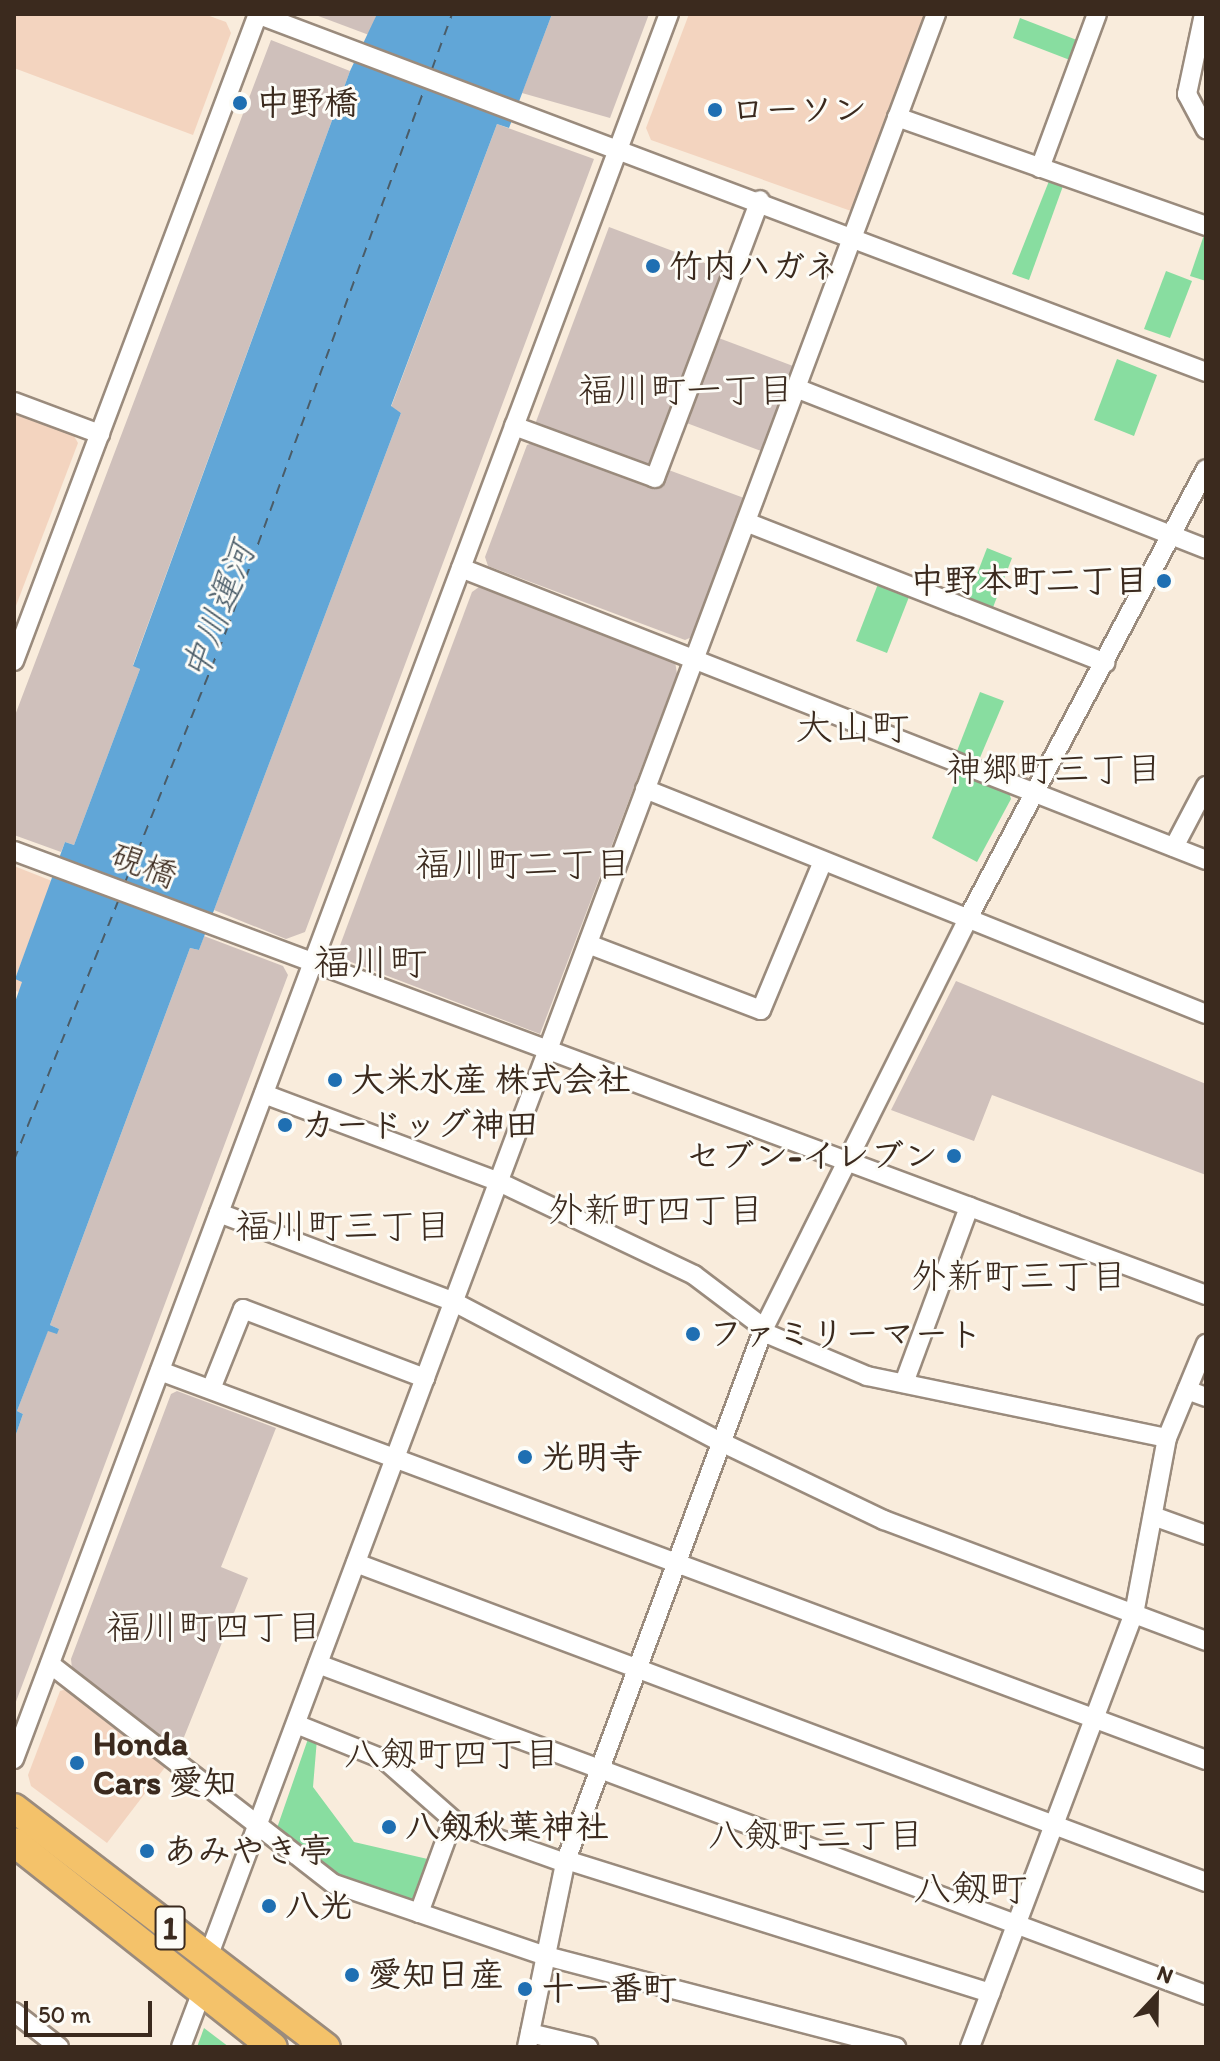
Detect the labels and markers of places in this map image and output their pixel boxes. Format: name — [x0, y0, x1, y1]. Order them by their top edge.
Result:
place label: 中野橋 — [256, 83, 358, 123]
place label: ローソン — [731, 90, 867, 130]
marker: 中野橋 — [231, 94, 249, 112]
marker: ローソン — [706, 101, 724, 119]
place label: 竹内ハガネ — [669, 246, 839, 286]
marker: 竹内ハガネ — [644, 257, 662, 275]
place label: 中野本町二丁目 — [910, 561, 1148, 601]
marker: 中野本町二丁目 — [1155, 572, 1173, 590]
place label: 大米水産 株式会社 — [351, 1060, 631, 1100]
marker: 大米水産 株式会社 — [326, 1071, 344, 1089]
place label: カードッグ神田 — [301, 1105, 539, 1145]
marker: カードッグ神田 — [276, 1116, 294, 1134]
place label: セブン-イレブン — [686, 1136, 938, 1176]
marker: セブン-イレブン — [945, 1147, 963, 1165]
place label: ファミリーマート — [709, 1314, 981, 1354]
marker: ファミリーマート — [684, 1325, 702, 1343]
place label: 光明寺 — [541, 1437, 643, 1477]
marker: 光明寺 — [516, 1448, 534, 1466]
place label: Honda Cars 愛知 — [93, 1723, 237, 1802]
marker: Honda Cars 愛知 — [68, 1754, 86, 1772]
place label: 八剱秋葉神社 — [405, 1807, 609, 1847]
marker: 八剱秋葉神社 — [380, 1818, 398, 1836]
place label: あみやき亭 — [163, 1831, 333, 1871]
marker: あみやき亭 — [138, 1842, 156, 1860]
place label: 八光 — [285, 1886, 353, 1926]
marker: 八光 — [260, 1897, 278, 1915]
place label: 愛知日産 — [368, 1955, 504, 1995]
marker: 愛知日産 — [343, 1966, 361, 1984]
place label: 十一番町 — [541, 1969, 677, 2009]
marker: 十一番町 — [516, 1980, 534, 1998]

